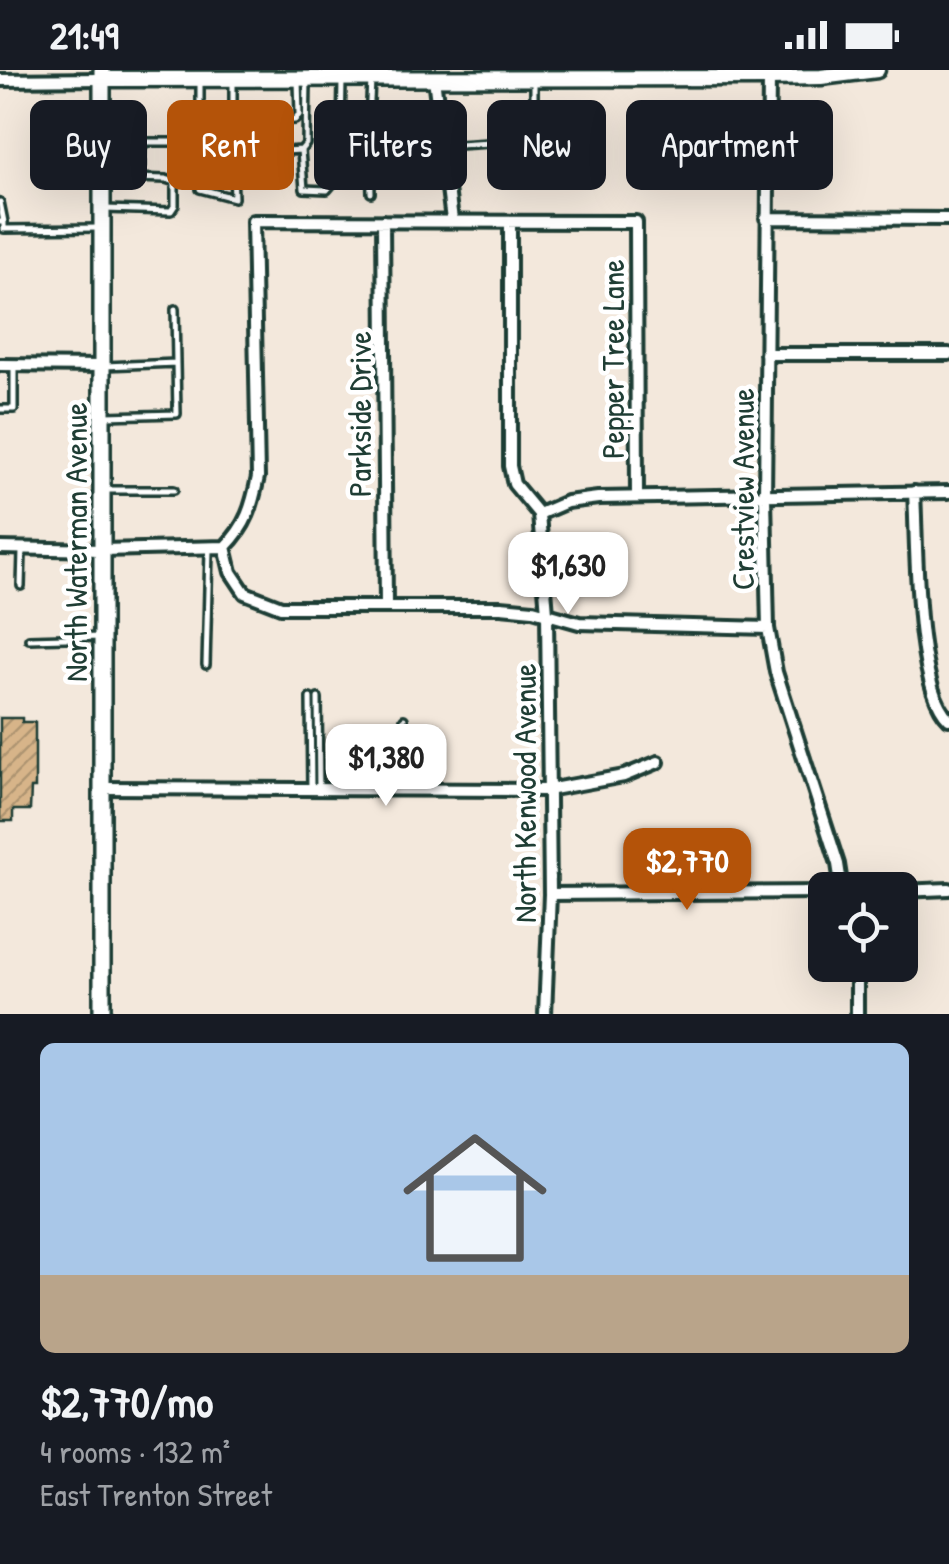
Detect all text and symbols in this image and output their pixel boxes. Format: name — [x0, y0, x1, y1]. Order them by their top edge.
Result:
text: 21:49 — [50, 9, 119, 61]
chip: Buy — [30, 100, 147, 190]
chip: Rent — [167, 100, 294, 190]
chip: Filters — [314, 100, 467, 190]
chip: New — [487, 100, 606, 190]
chip: Apartment — [626, 100, 833, 190]
street label: Pepper Tree Lane — [591, 259, 634, 459]
street label: Parkside Drive — [338, 331, 381, 497]
street label: Crestview Avenue — [721, 388, 764, 590]
street label: North Waterman Avenue — [54, 402, 97, 682]
pin: $1,630 — [487, 532, 649, 617]
text: $1,630 — [530, 543, 606, 586]
street label: North Kenwood Avenue — [503, 663, 546, 923]
pin: $1,380 — [305, 724, 467, 809]
text: $1,380 — [348, 735, 424, 778]
pin: $2,770 — [606, 828, 768, 913]
text: $2,770 — [645, 839, 729, 882]
map controls — [808, 872, 918, 982]
button: locate — [808, 872, 918, 982]
icon: home — [385, 1108, 565, 1288]
text: $2,770/mo — [40, 1373, 213, 1430]
text: 4 rooms · 132 m² — [40, 1430, 230, 1473]
text: East Trenton Street — [40, 1473, 272, 1516]

